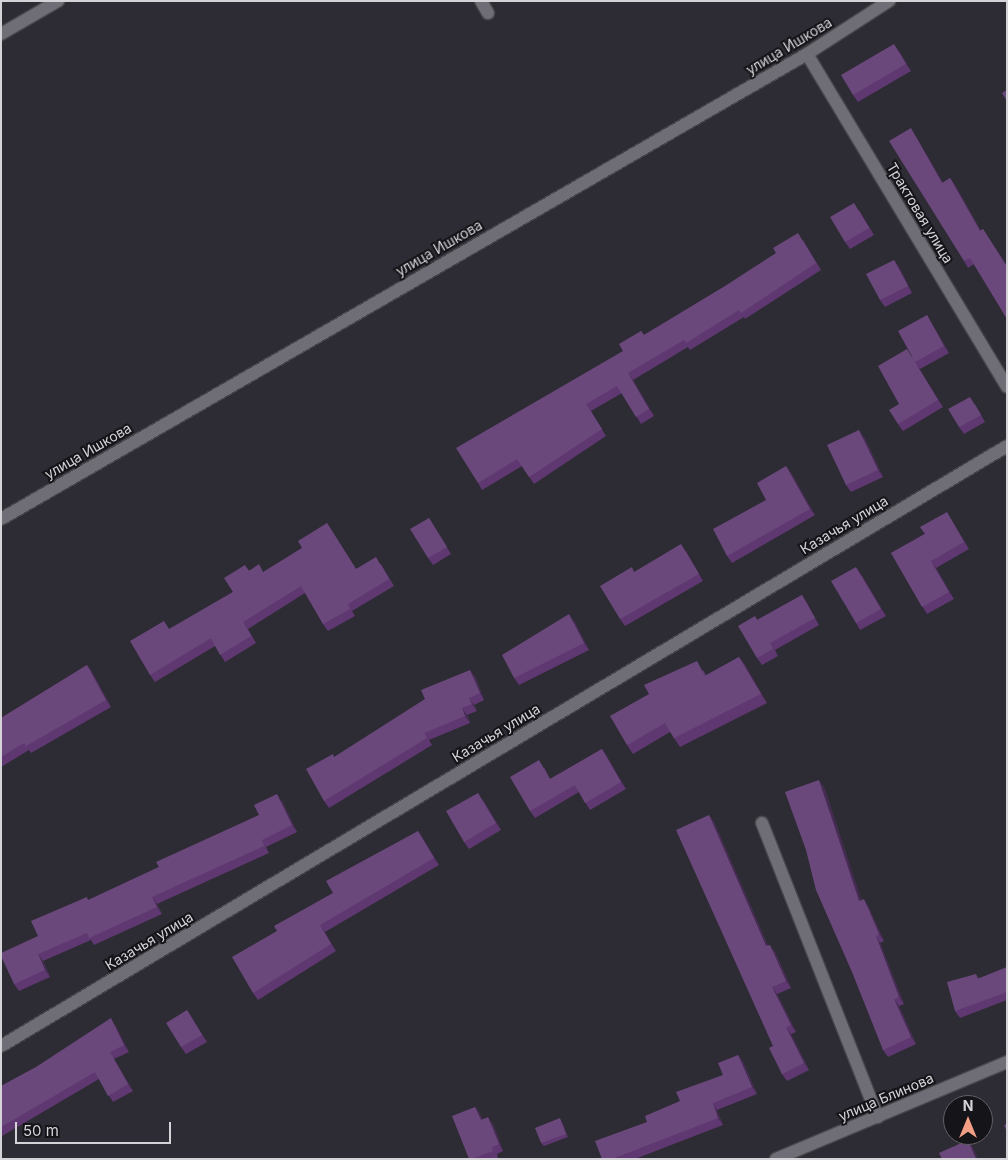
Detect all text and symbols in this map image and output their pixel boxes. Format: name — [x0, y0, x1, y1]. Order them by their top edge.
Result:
street label: улица Ишкова — [743, 14, 835, 78]
street label: Трактовая улица — [883, 160, 957, 266]
street label: улица Ишкова — [393, 216, 485, 280]
street label: улица Ишкова — [42, 419, 134, 483]
street label: Казачья улица — [797, 492, 891, 558]
street label: Казачья улица — [449, 700, 543, 766]
street label: Казачья улица — [102, 908, 196, 974]
street label: улица Блинова — [836, 1069, 936, 1125]
north arrow — [943, 1095, 993, 1145]
text: N — [963, 1097, 973, 1114]
scale bar — [18, 1112, 174, 1144]
text: 50 m — [23, 1121, 59, 1140]

